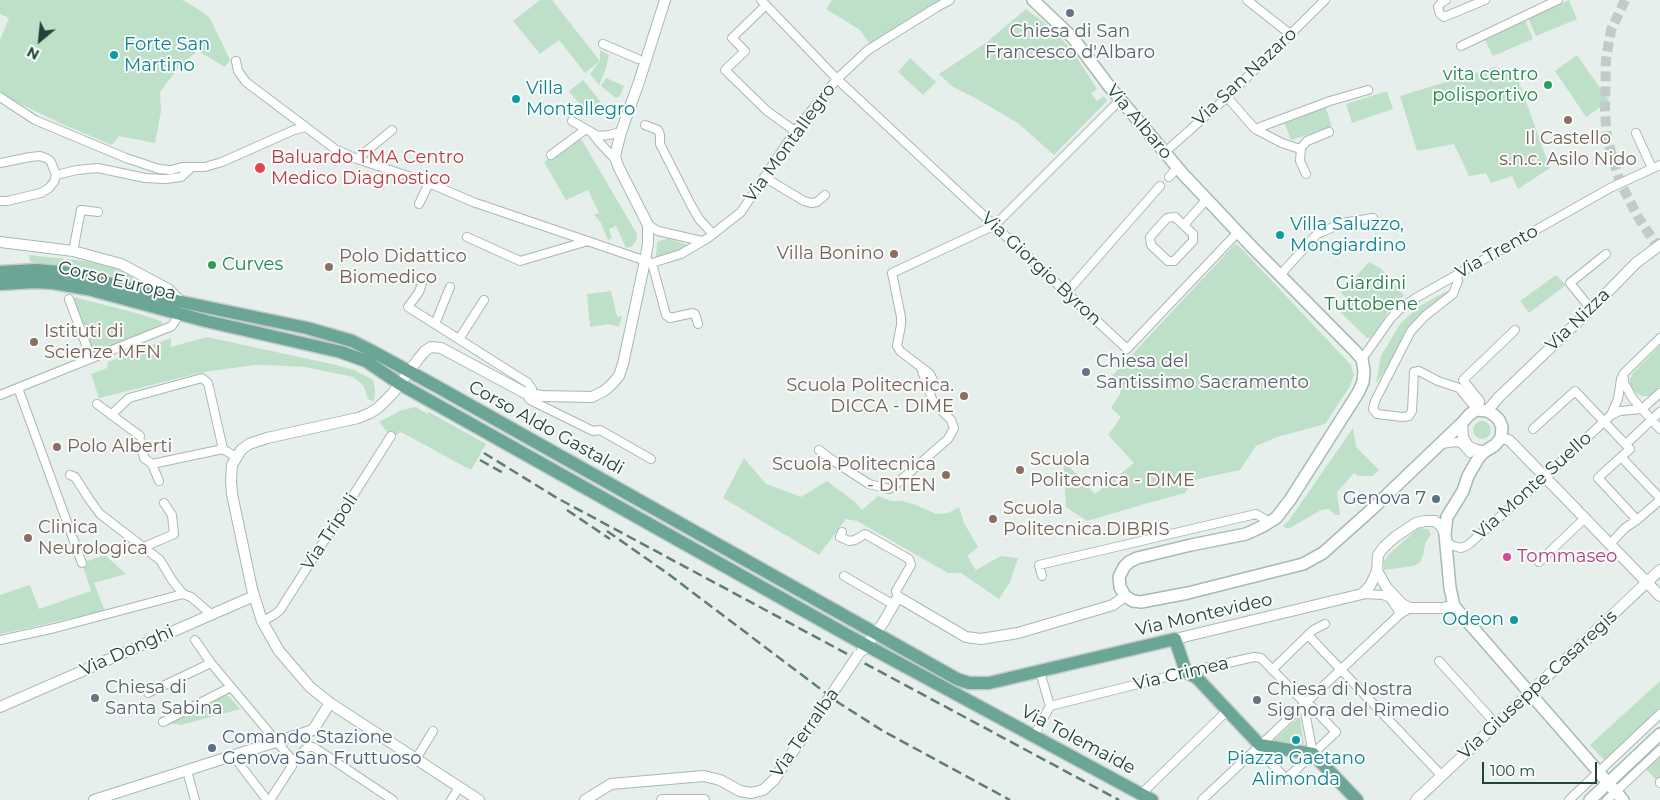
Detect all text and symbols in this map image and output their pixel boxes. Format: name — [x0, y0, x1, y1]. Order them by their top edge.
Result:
marker: Chiesa di San Francesco d'Albaro — [1064, 7, 1076, 19]
north arrow — [15, 15, 65, 65]
place label: Chiesa di San Francesco d'Albaro — [985, 21, 1155, 64]
street label: Via San Nazaro — [1189, 23, 1301, 131]
place label: Forte San Martino — [124, 34, 210, 76]
text: N — [24, 43, 42, 64]
marker: Forte San Martino — [108, 49, 120, 61]
place label: vita centro polisportivo — [1432, 64, 1538, 106]
place label: Villa Montallegro — [526, 78, 635, 120]
street label: Via Montallegro — [740, 79, 840, 207]
marker: vita centro polisportivo — [1542, 79, 1554, 91]
street label: Via Albaro — [1101, 80, 1177, 164]
marker: Villa Montallegro — [510, 93, 522, 105]
marker: Il Castello s.n.c. Asilo Nido — [1562, 114, 1574, 126]
place label: Il Castello s.n.c. Asilo Nido — [1499, 128, 1637, 170]
place label: Baluardo TMA Centro Medico Diagnostico — [271, 147, 464, 190]
marker: Baluardo TMA Centro Medico Diagnostico — [253, 161, 267, 175]
street label: Via Giorgio Byron — [976, 208, 1106, 330]
place label: Villa Saluzzo, Mongiardino — [1290, 214, 1406, 256]
street label: Via Trento — [1452, 221, 1542, 283]
marker: Villa Saluzzo, Mongiardino — [1274, 229, 1286, 241]
place label: Villa Bonino — [777, 243, 884, 265]
place label: Polo Didattico Biomedico — [339, 246, 467, 288]
marker: Villa Bonino — [888, 248, 900, 260]
place label: Curves — [222, 254, 283, 276]
street label: Corso Europa — [56, 257, 178, 305]
marker: Curves — [206, 259, 218, 271]
marker: Polo Didattico Biomedico — [323, 261, 335, 273]
park label: Giardini Tuttobene — [1324, 273, 1418, 316]
street label: Via Nizza — [1541, 284, 1615, 356]
place label: Istituti di Scienze MFN — [44, 321, 161, 364]
marker: Istituti di Scienze MFN — [28, 336, 40, 348]
place label: Chiesa del Santissimo Sacramento — [1096, 351, 1309, 394]
marker: Chiesa del Santissimo Sacramento — [1080, 366, 1092, 378]
place label: Scuola Politecnica. DICCA - DIME — [786, 375, 954, 418]
street label: Corso Aldo Gastaldi — [465, 376, 627, 480]
marker: Scuola Politecnica. DICCA - DIME — [958, 390, 970, 402]
street label: Via Monte Suello — [1470, 428, 1596, 544]
place label: Polo Alberti — [67, 436, 172, 458]
marker: Polo Alberti — [51, 441, 63, 453]
place label: Scuola Politecnica - DIME — [1030, 449, 1195, 492]
place label: Scuola Politecnica - DITEN — [772, 454, 936, 496]
marker: Scuola Politecnica - DIME — [1014, 464, 1026, 476]
marker: Scuola Politecnica - DITEN — [940, 469, 952, 481]
place label: Genova 7 — [1343, 488, 1426, 510]
street label: Via Tripoli — [297, 489, 363, 575]
marker: Genova 7 — [1430, 493, 1442, 505]
place label: Scuola Politecnica.DIBRIS — [1003, 498, 1169, 540]
marker: Scuola Politecnica.DIBRIS — [987, 513, 999, 525]
place label: Clinica Neurologica — [38, 517, 148, 560]
marker: Clinica Neurologica — [22, 532, 34, 544]
place label: Tommaseo — [1517, 546, 1617, 568]
marker: Tommaseo — [1501, 551, 1513, 563]
street label: Via Montevideo — [1134, 589, 1274, 641]
street label: Via Giuseppe Casaregis — [1454, 606, 1622, 764]
place label: Odeon — [1442, 609, 1504, 631]
marker: Odeon — [1508, 614, 1520, 626]
street label: Via Donghi — [77, 621, 177, 681]
street label: Via Crimea — [1131, 653, 1231, 695]
place label: Chiesa di Santa Sabina — [105, 677, 223, 720]
place label: Chiesa di Nostra Signora del Rimedio — [1267, 679, 1449, 722]
street label: Via Terralba — [766, 684, 844, 782]
marker: Chiesa di Santa Sabina — [89, 692, 101, 704]
marker: Chiesa di Nostra Signora del Rimedio — [1251, 694, 1263, 706]
street label: Via Tolemaide — [1017, 701, 1139, 779]
place label: Comando Stazione Genova San Fruttuoso — [222, 727, 422, 770]
marker: Piazza Gaetano Alimonda — [1290, 734, 1302, 746]
marker: Comando Stazione Genova San Fruttuoso — [206, 742, 218, 754]
place label: Piazza Gaetano Alimonda — [1227, 748, 1365, 791]
scale bar — [1485, 752, 1600, 784]
text: 100 m — [1490, 761, 1535, 780]

